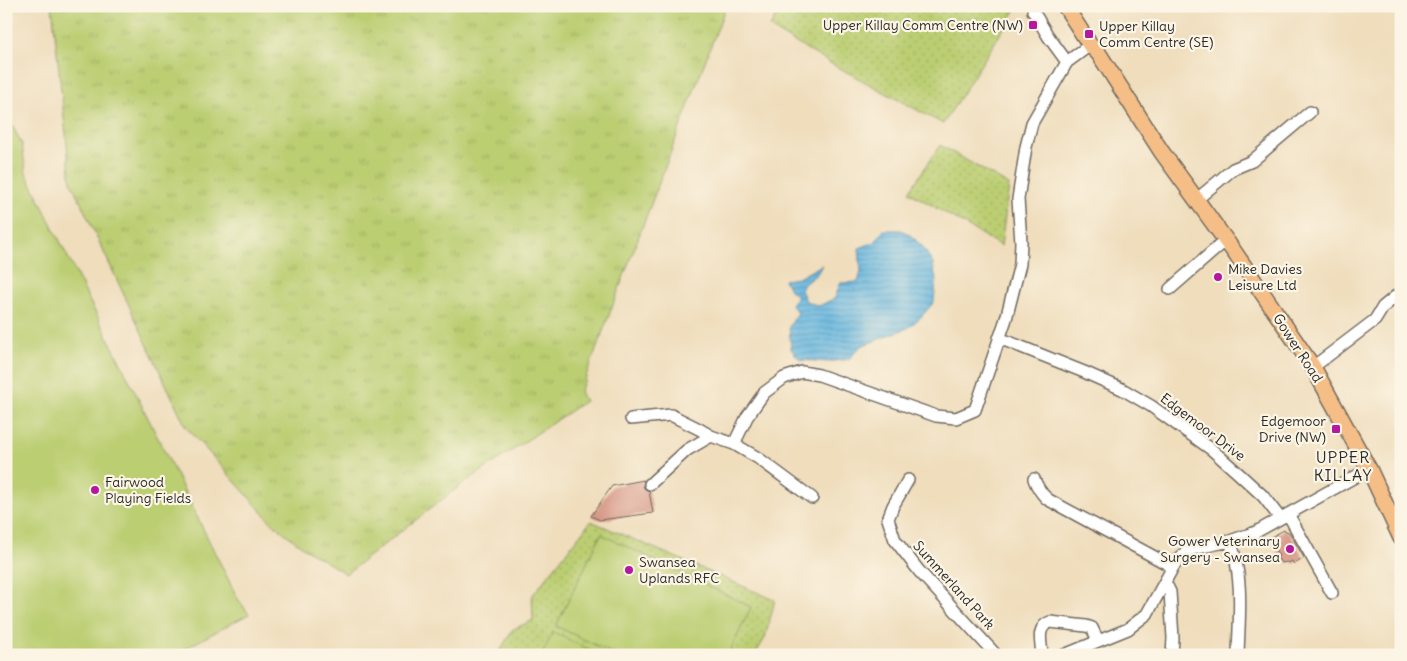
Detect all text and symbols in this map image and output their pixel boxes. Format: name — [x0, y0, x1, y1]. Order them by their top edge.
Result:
place label: Upper Killay Comm Centre (NW) — [823, 16, 1023, 34]
place label: Upper Killay Comm Centre (SE) — [1099, 17, 1214, 51]
marker: Upper Killay Comm Centre (NW) — [1027, 19, 1039, 31]
marker: Upper Killay Comm Centre (SE) — [1083, 28, 1095, 40]
place label: Mike Davies Leisure Ltd — [1228, 260, 1302, 294]
marker: Mike Davies Leisure Ltd — [1212, 271, 1224, 283]
street label: Gower Road — [1269, 310, 1327, 386]
street label: Edgemoor Drive — [1157, 389, 1249, 465]
place label: Edgemoor Drive (NW) — [1259, 412, 1326, 446]
marker: Edgemoor Drive (NW) — [1330, 423, 1342, 435]
district label: UPPER KILLAY — [1314, 447, 1372, 485]
place label: Fairwood Playing Fields — [105, 473, 191, 507]
marker: Fairwood Playing Fields — [89, 484, 101, 496]
place label: Gower Veterinary Surgery - Swansea — [1160, 532, 1280, 566]
street label: Summerland Park — [909, 537, 999, 633]
marker: Gower Veterinary Surgery - Swansea — [1284, 543, 1296, 555]
place label: Swansea Uplands RFC — [639, 553, 720, 587]
marker: Swansea Uplands RFC — [623, 564, 635, 576]

